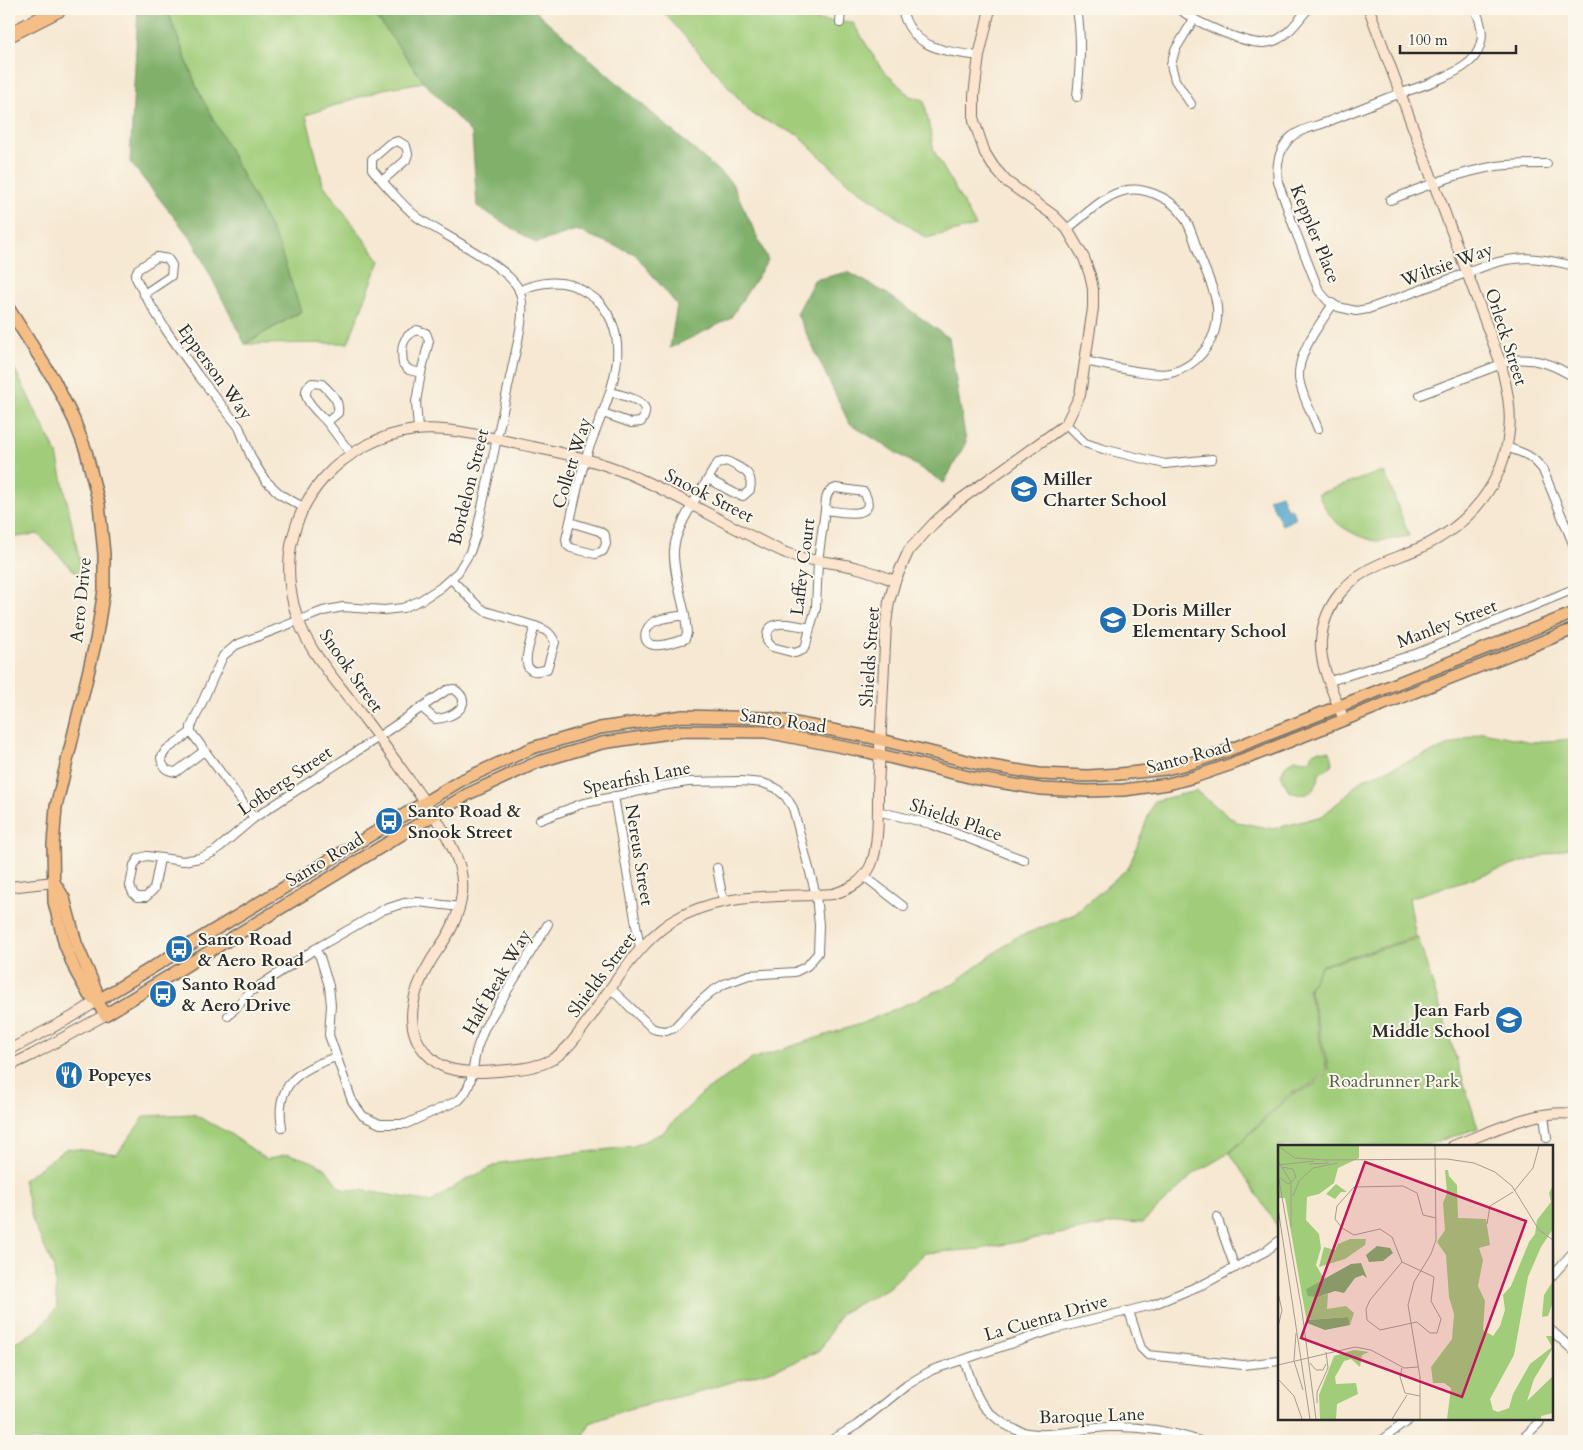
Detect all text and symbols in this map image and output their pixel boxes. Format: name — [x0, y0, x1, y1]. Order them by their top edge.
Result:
scale bar — [1400, 22, 1517, 54]
text: 100 m — [1408, 30, 1448, 50]
street label: Keppler Place — [1284, 181, 1346, 287]
street label: Wiltsie Way — [1396, 237, 1497, 294]
street label: Orleck Street — [1479, 285, 1534, 389]
street label: Epperson Way — [172, 319, 259, 425]
street label: Collett Way — [546, 414, 598, 512]
street label: Bordelon Street — [442, 426, 496, 548]
street label: Snook Street — [660, 463, 758, 529]
place label: Miller Charter School — [1043, 467, 1167, 513]
school or university icon: Miller Charter School — [1009, 474, 1039, 504]
street label: Laffey Court — [785, 517, 821, 617]
street label: Aero Drive — [64, 556, 98, 644]
street label: Manley Street — [1393, 593, 1501, 655]
place label: Doris Miller Elementary School — [1132, 598, 1286, 644]
school or university icon: Doris Miller Elementary School — [1098, 605, 1128, 635]
street label: Shields Street — [854, 606, 886, 708]
street label: Snook Street — [313, 624, 389, 718]
street label: Santo Road — [738, 703, 828, 739]
street label: Santo Road — [1144, 734, 1235, 780]
street label: Lofberg Street — [233, 740, 337, 822]
street label: Spearfish Lane — [581, 755, 693, 801]
street label: Shields Place — [906, 792, 1006, 848]
place label: Santo Road & Snook Street — [408, 799, 521, 845]
street label: Nereus Street — [619, 803, 659, 908]
bus stop icon: Santo Road & Snook Street — [374, 806, 404, 836]
street label: Santo Road — [281, 827, 369, 893]
street label: Half Beak Way — [457, 924, 537, 1039]
place label: Santo Road & Aero Road — [198, 927, 305, 973]
street label: Shields Street — [562, 927, 642, 1023]
bus stop icon: Santo Road & Aero Road — [164, 934, 194, 964]
place label: Santo Road & Aero Drive — [182, 972, 291, 1018]
bus stop icon: Santo Road & Aero Drive — [148, 979, 178, 1009]
place label: Jean Farb Middle School — [1372, 998, 1490, 1044]
school or university icon: Jean Farb Middle School — [1494, 1005, 1524, 1035]
restaurant icon: Popeyes — [54, 1060, 84, 1090]
place label: Popeyes — [88, 1063, 151, 1088]
park label: Roadrunner Park — [1329, 1069, 1460, 1094]
inset map — [1278, 1145, 1553, 1420]
street label: La Cuenta Drive — [981, 1288, 1111, 1348]
street label: Baroque Lane — [1039, 1402, 1145, 1430]

